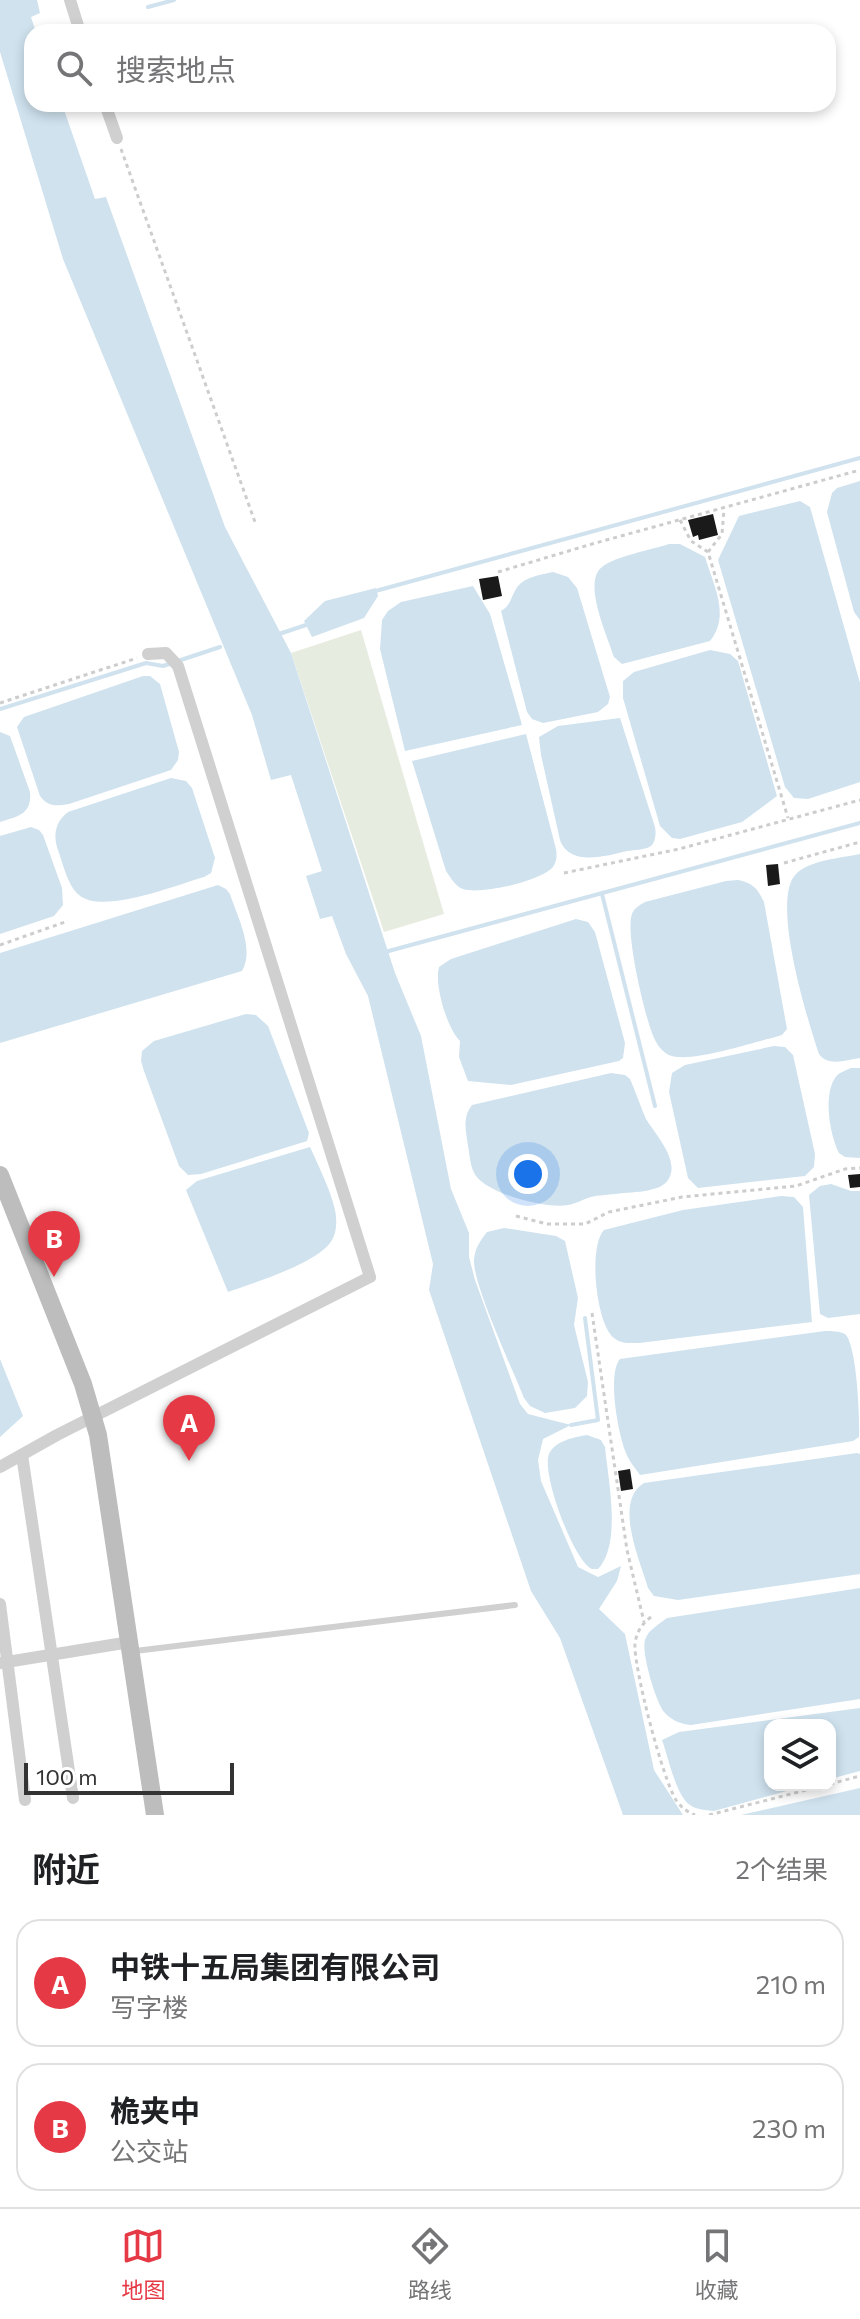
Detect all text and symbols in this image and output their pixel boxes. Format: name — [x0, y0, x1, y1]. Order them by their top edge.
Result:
search box — [24, 24, 836, 112]
icon: search — [52, 46, 96, 90]
text: 搜索地点 — [116, 50, 236, 87]
your location — [508, 1154, 548, 1194]
pin: B — [28, 1211, 80, 1277]
pin: A — [163, 1395, 215, 1461]
map controls — [764, 1719, 836, 1791]
button: layers — [764, 1719, 836, 1791]
scale bar — [24, 1759, 234, 1795]
text: 100 m — [36, 1763, 98, 1790]
text: 附近 — [32, 1847, 100, 1889]
text: 2个结果 — [736, 1853, 828, 1884]
text: 中铁十五局集团有限公司 — [110, 1947, 440, 1984]
text: A — [51, 1968, 69, 1999]
text: 210 m — [756, 1968, 826, 1999]
text: 写字楼 — [110, 1991, 188, 2022]
text: 桅夹中 — [110, 2091, 200, 2128]
text: B — [51, 2112, 69, 2143]
text: 230 m — [752, 2112, 826, 2143]
text: 公交站 — [110, 2135, 188, 2166]
tab: 地图 — [121, 2224, 165, 2304]
tab: 路线 — [408, 2224, 452, 2304]
tab: 收藏 — [695, 2224, 739, 2304]

